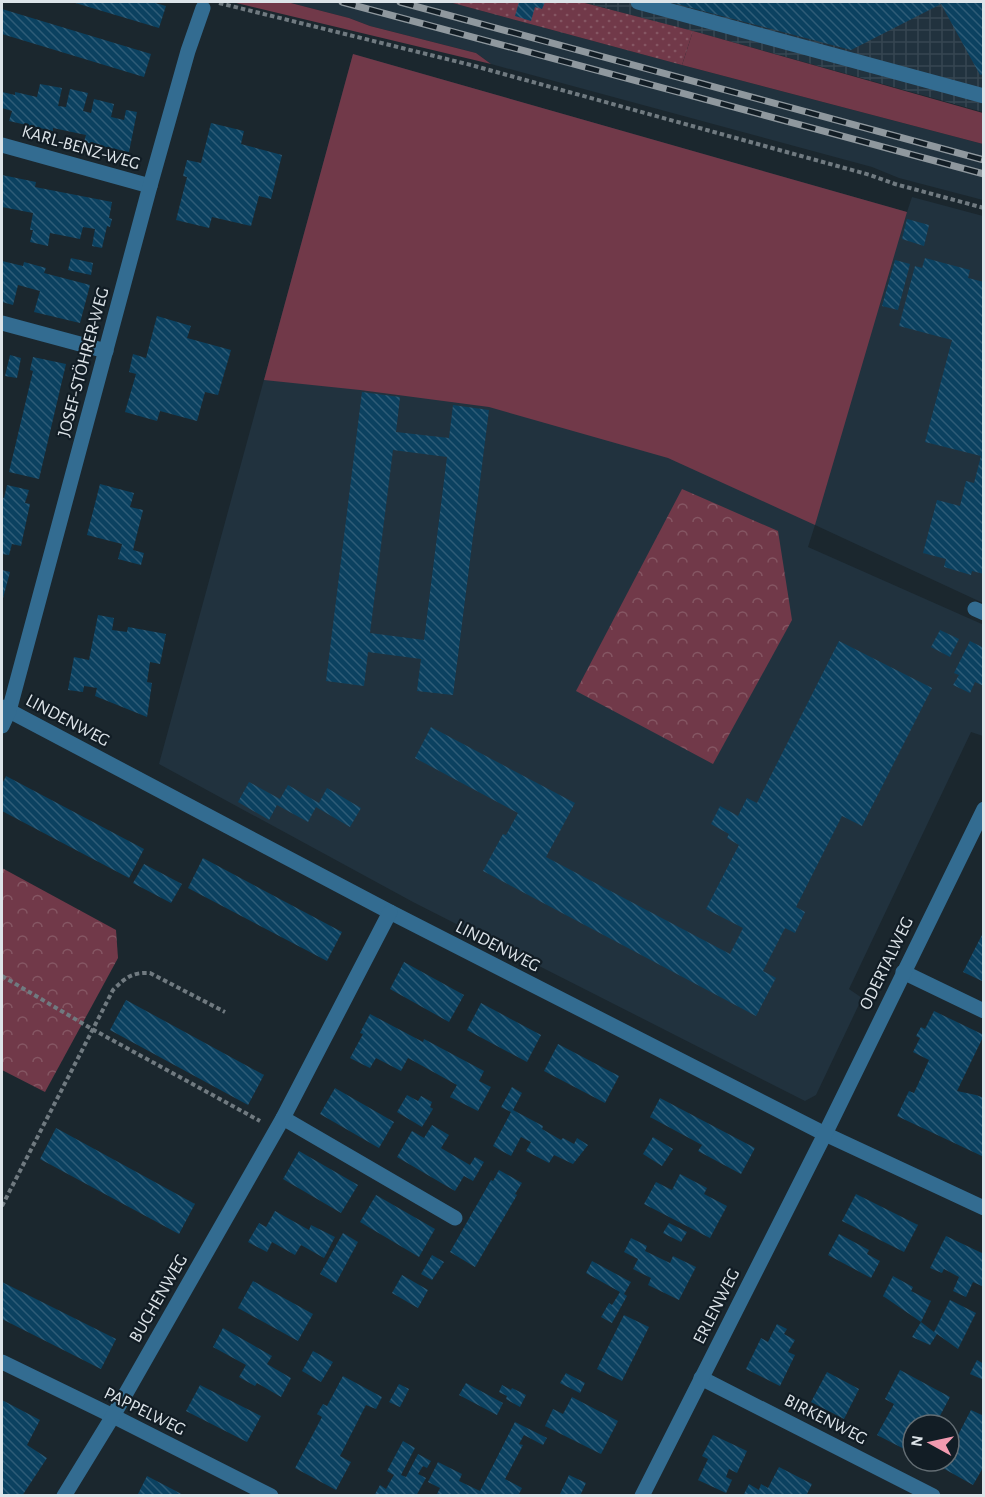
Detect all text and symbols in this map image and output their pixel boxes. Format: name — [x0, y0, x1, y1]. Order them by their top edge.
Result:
street label: KARL-BENZ-WEG — [20, 122, 142, 173]
street label: JOSEF-STÖHRER-WEG — [53, 285, 113, 439]
street label: LINDENWEG — [23, 691, 112, 750]
street label: ODERTALWEG — [857, 914, 917, 1013]
street label: LINDENWEG — [452, 918, 543, 976]
street label: BUCHENWEG — [126, 1251, 191, 1346]
street label: ERLENWEG — [690, 1266, 744, 1347]
street label: PAPPELWEG — [101, 1384, 188, 1439]
street label: BIRKENWEG — [781, 1391, 870, 1448]
north arrow — [901, 1413, 961, 1473]
text: N — [908, 1434, 926, 1448]

